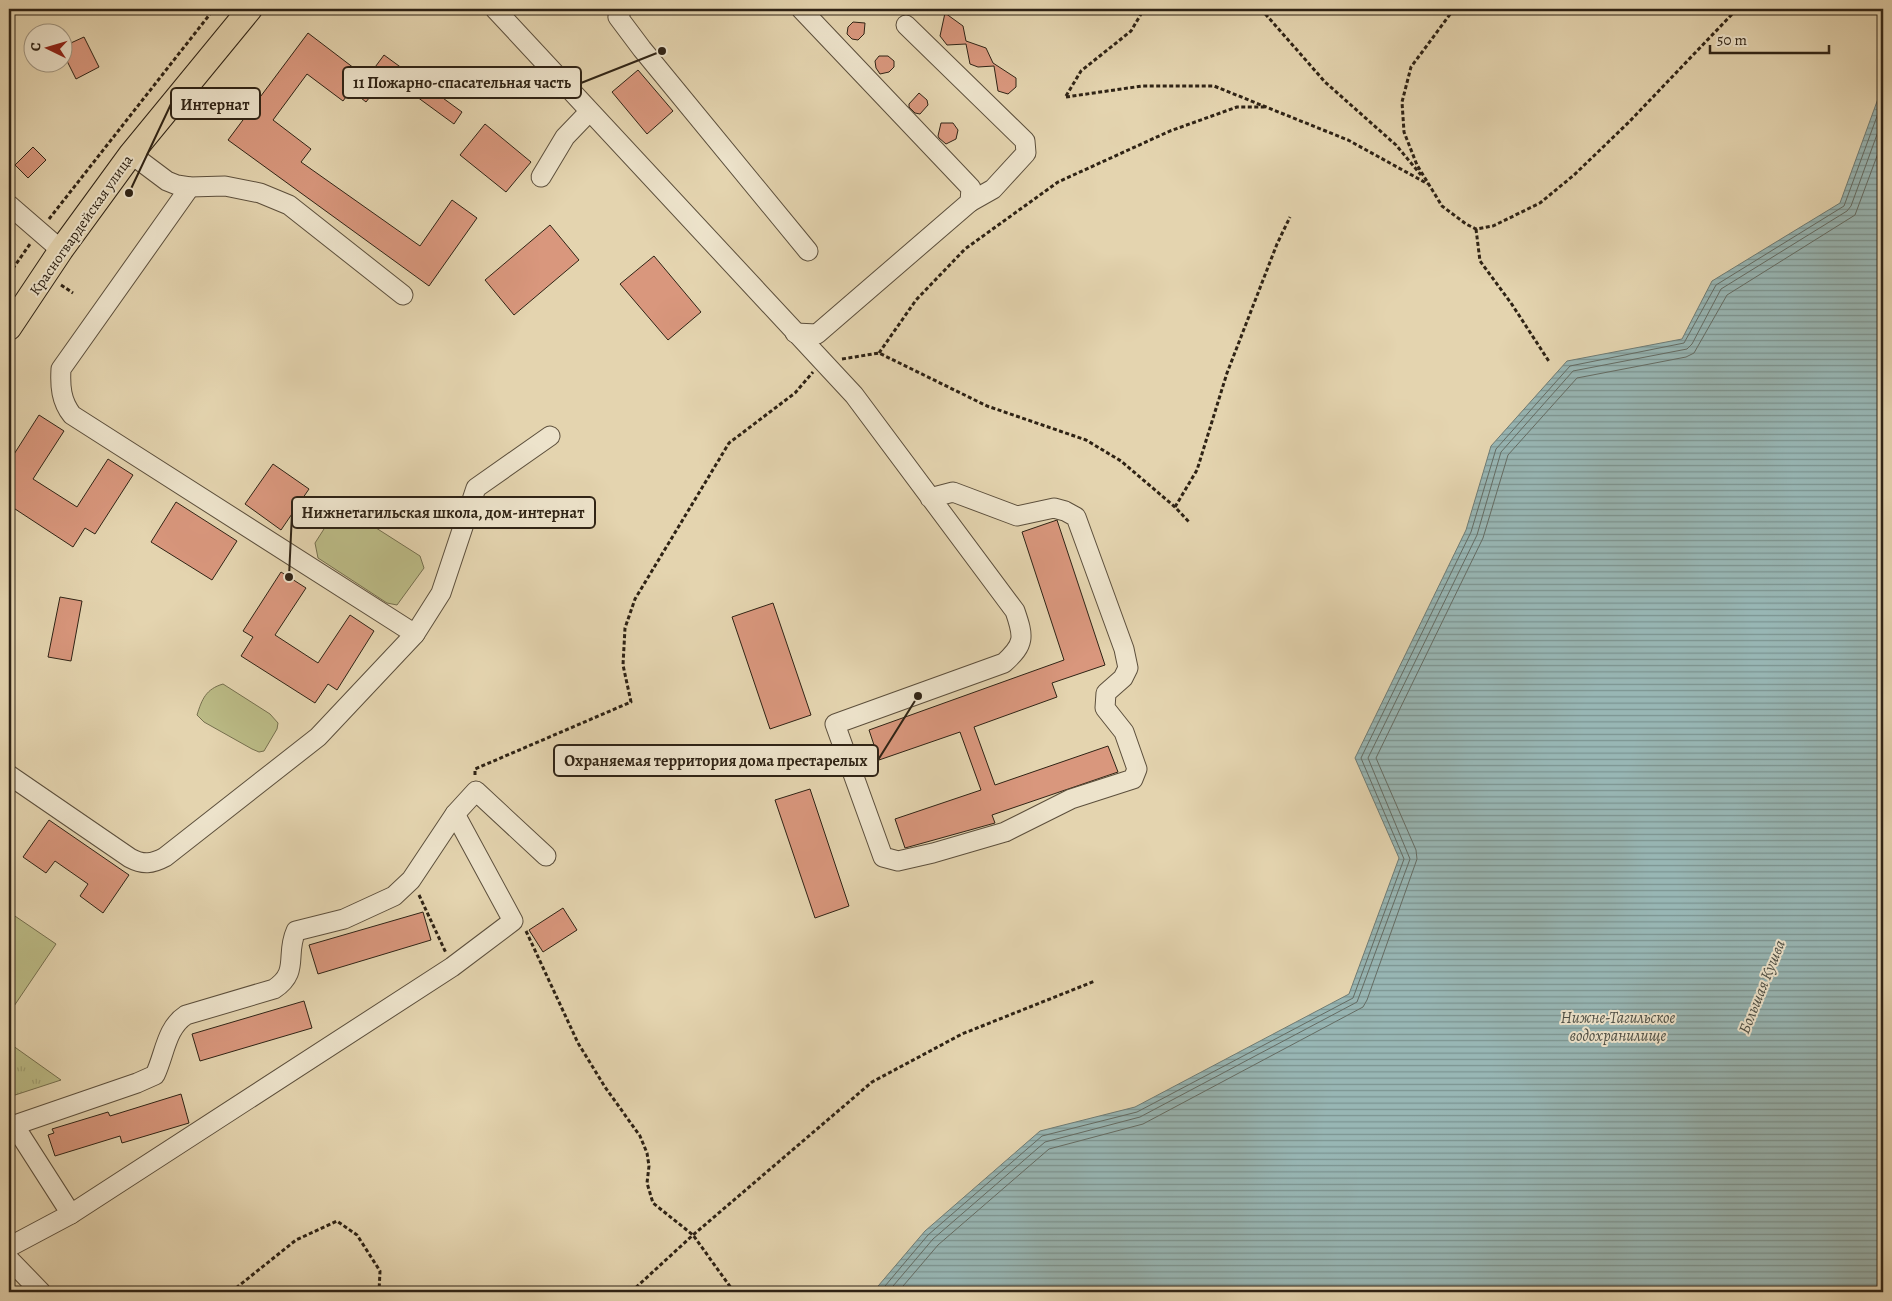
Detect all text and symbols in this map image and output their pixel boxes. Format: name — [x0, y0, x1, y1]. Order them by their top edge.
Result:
north arrow — [22, 22, 72, 72]
scale bar — [1710, 22, 1828, 54]
text: 50 m — [1717, 30, 1747, 50]
text: С — [26, 41, 45, 52]
callout: 11 Пожарно-спасательная часть — [343, 67, 581, 98]
text: 11 Пожарно-спасательная часть — [353, 72, 572, 94]
callout: Интернат — [171, 88, 260, 119]
text: Интернат — [181, 94, 250, 116]
street label: Красногвардейская улица — [25, 151, 137, 299]
callout: Нижнетагильская школа, дом-интернат — [292, 497, 595, 528]
text: Нижнетагильская школа, дом-интернат — [302, 502, 585, 524]
callout: Охраняемая территория дома престарелых — [554, 745, 878, 776]
text: Охраняемая территория дома престарелых — [564, 750, 868, 772]
water label: Большая Кушва — [1733, 937, 1791, 1037]
water label: Нижне-Тагильское водохранилище — [1561, 1007, 1676, 1047]

